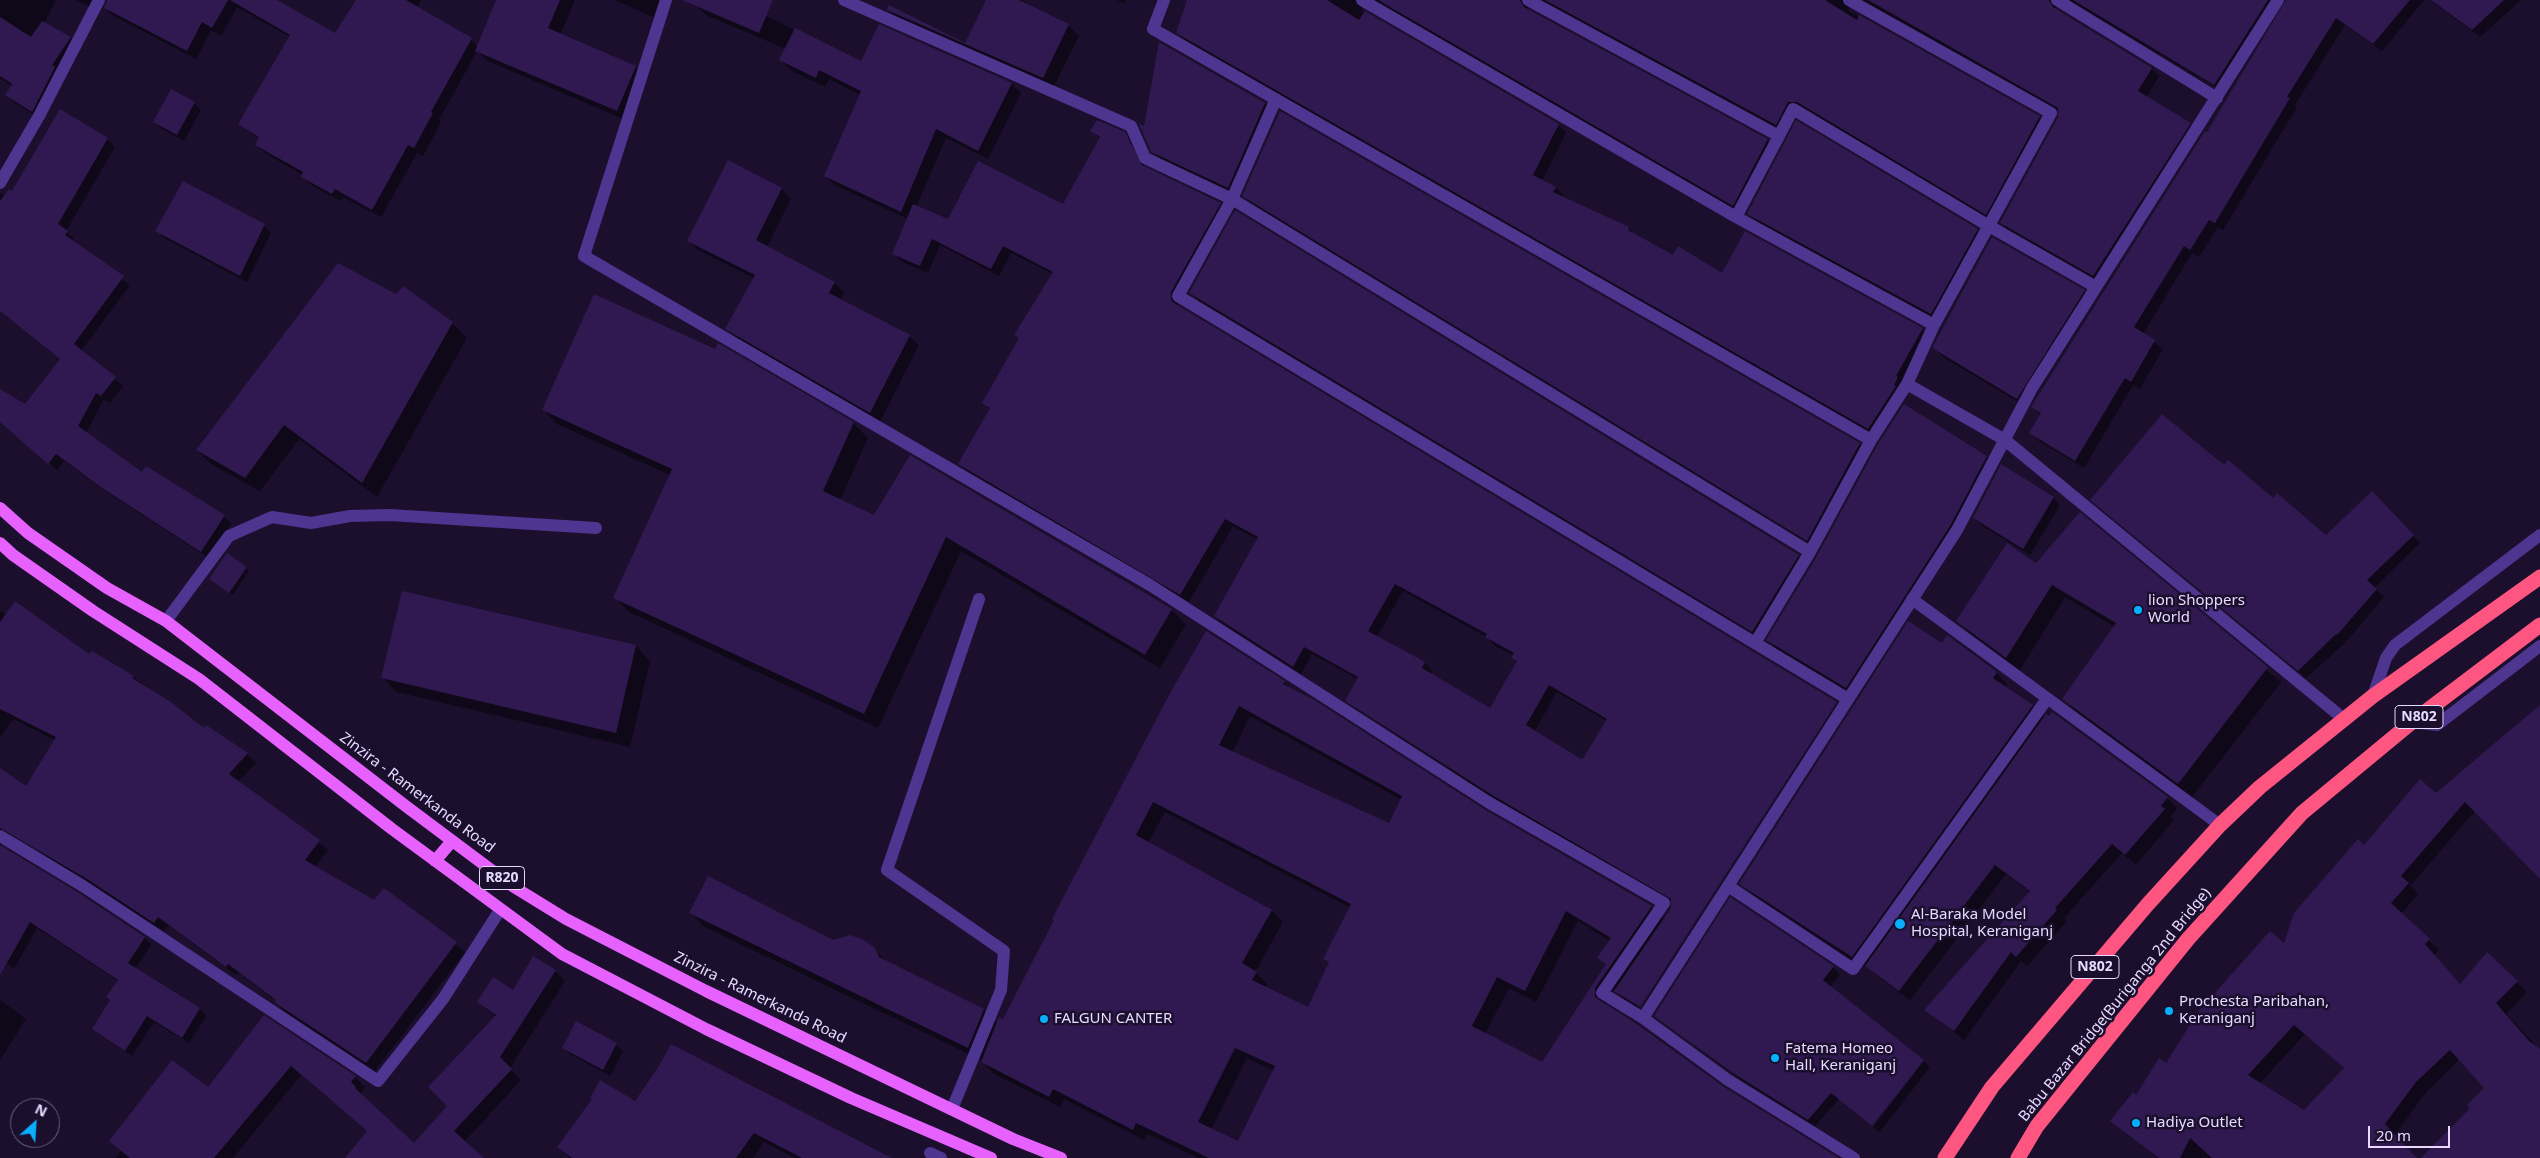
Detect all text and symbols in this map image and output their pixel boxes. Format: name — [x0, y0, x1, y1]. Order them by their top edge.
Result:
place label: lion Shoppers World — [2148, 592, 2245, 627]
marker: lion Shoppers World — [2132, 604, 2144, 616]
road number: N802 — [2395, 706, 2443, 729]
street label: Zinzira - Ramerkanda Road — [336, 729, 498, 857]
road number: R820 — [480, 866, 524, 890]
street label: Babu Bazar Bridge(Buriganga 2nd Bridge) — [2015, 885, 2215, 1125]
place label: Al-Baraka Model Hospital, Keraniganj — [1911, 906, 2053, 941]
marker: Al-Baraka Model Hospital, Keraniganj — [1893, 917, 1907, 931]
street label: Zinzira - Ramerkanda Road — [671, 948, 849, 1048]
road number: N802 — [2071, 956, 2119, 979]
place label: Prochesta Paribahan, Keraniganj — [2179, 993, 2329, 1028]
marker: Prochesta Paribahan, Keraniganj — [2163, 1005, 2175, 1017]
place label: FALGUN CANTER — [1054, 1010, 1172, 1028]
marker: FALGUN CANTER — [1038, 1013, 1050, 1025]
place label: Fatema Homeo Hall, Keraniganj — [1785, 1040, 1896, 1075]
marker: Fatema Homeo Hall, Keraniganj — [1769, 1052, 1781, 1064]
north arrow — [10, 1098, 60, 1148]
text: N — [32, 1099, 51, 1121]
place label: Hadiya Outlet — [2146, 1114, 2243, 1132]
scale bar — [2370, 1116, 2452, 1148]
marker: Hadiya Outlet — [2130, 1117, 2142, 1129]
text: 20 m — [2376, 1125, 2411, 1145]

